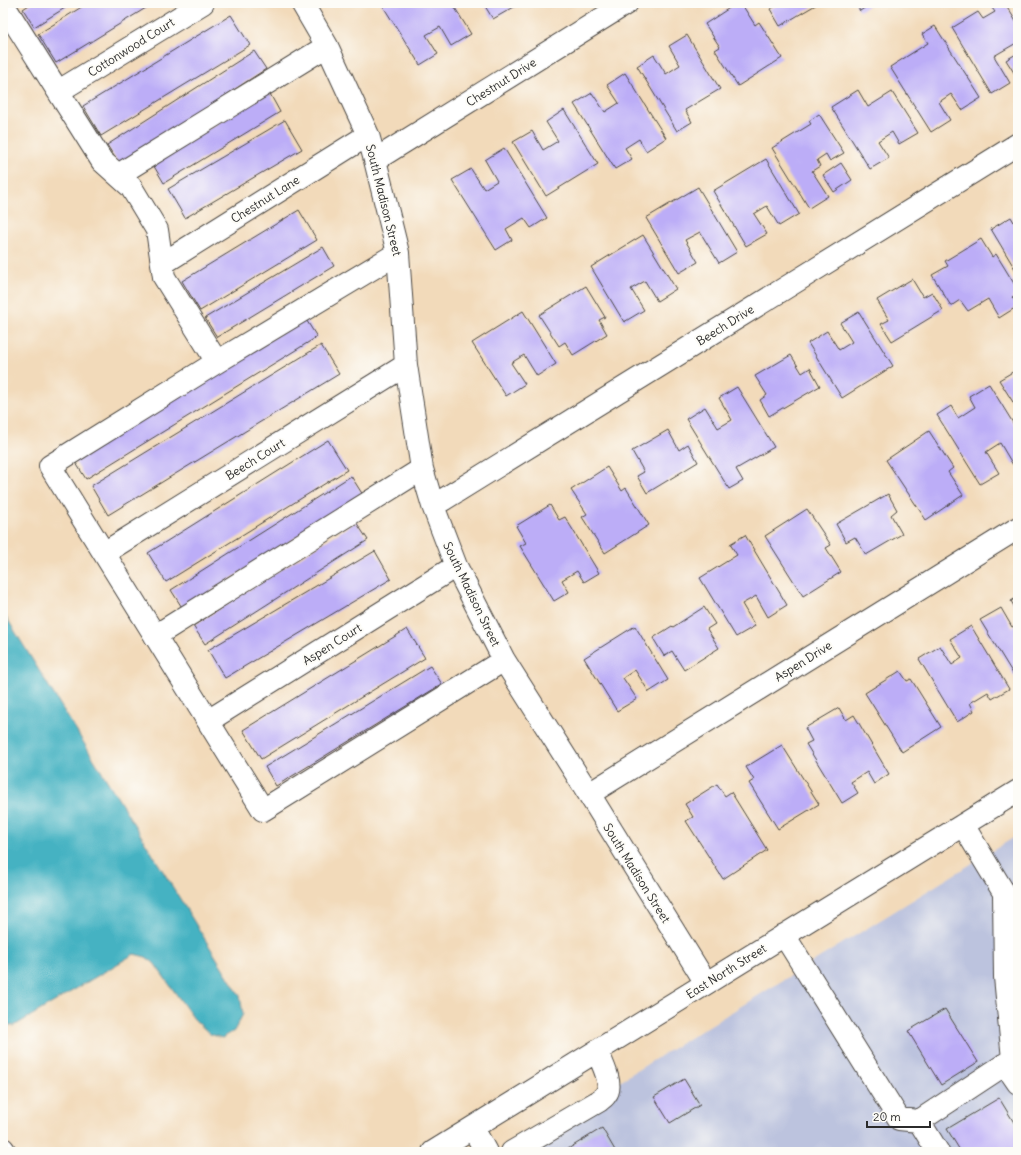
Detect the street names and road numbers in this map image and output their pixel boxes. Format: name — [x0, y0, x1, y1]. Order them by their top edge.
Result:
street label: Cottonwood Court — [85, 14, 177, 80]
street label: Chestnut Drive — [463, 54, 539, 110]
street label: South Madison Street — [363, 143, 405, 257]
street label: Chestnut Lane — [228, 172, 302, 226]
street label: Beech Drive — [693, 301, 757, 349]
street label: Beech Court — [223, 435, 287, 483]
street label: South Madison Street — [440, 539, 504, 649]
street label: Aspen Court — [300, 620, 364, 668]
street label: Aspen Drive — [772, 638, 834, 684]
street label: South Madison Street — [600, 820, 674, 926]
street label: East North Street — [683, 940, 769, 1002]

